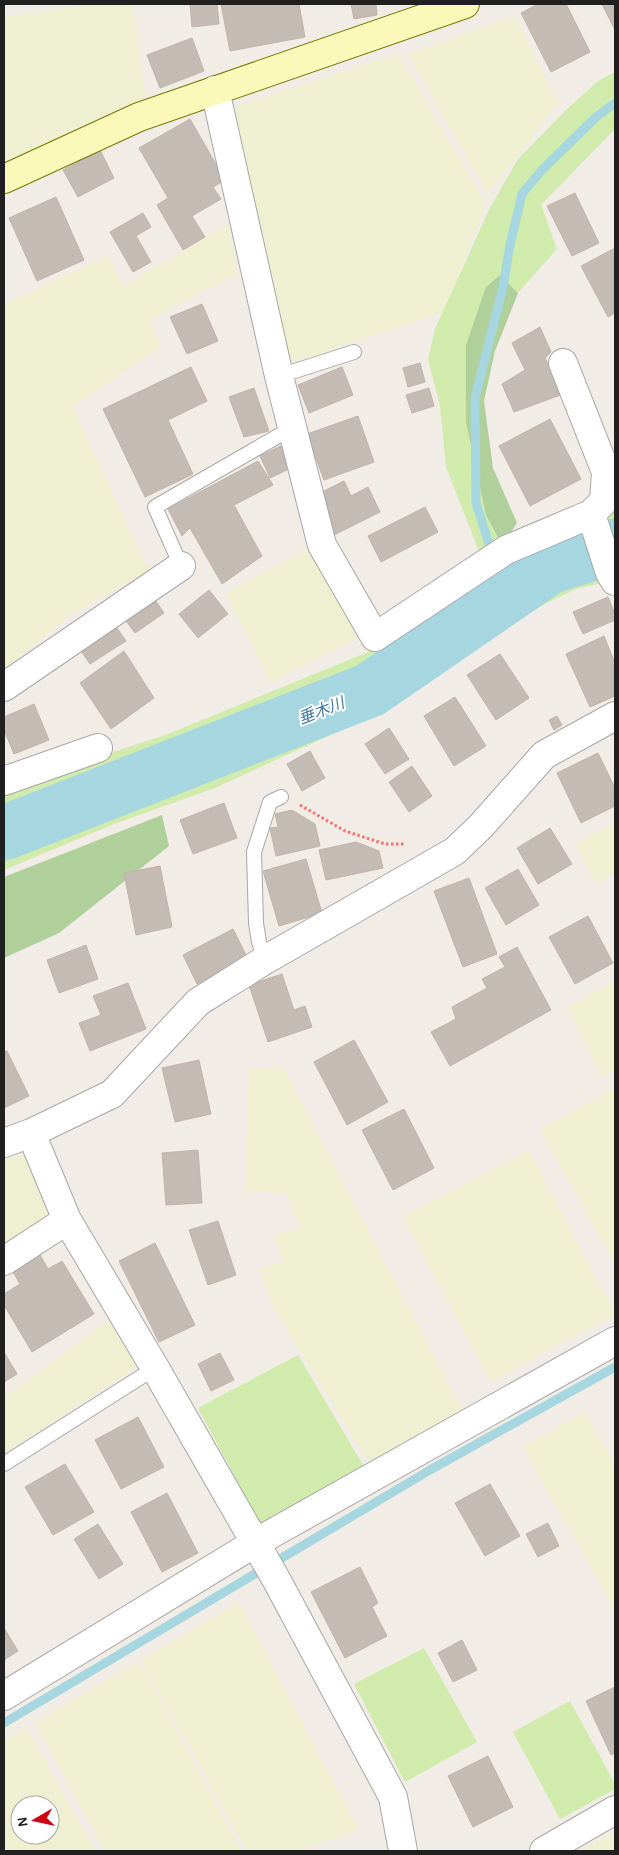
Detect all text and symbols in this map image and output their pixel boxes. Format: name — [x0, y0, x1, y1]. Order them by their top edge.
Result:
water label: 垂木川 — [296, 693, 348, 727]
north arrow — [10, 1795, 60, 1845]
text: N — [15, 1816, 31, 1828]

